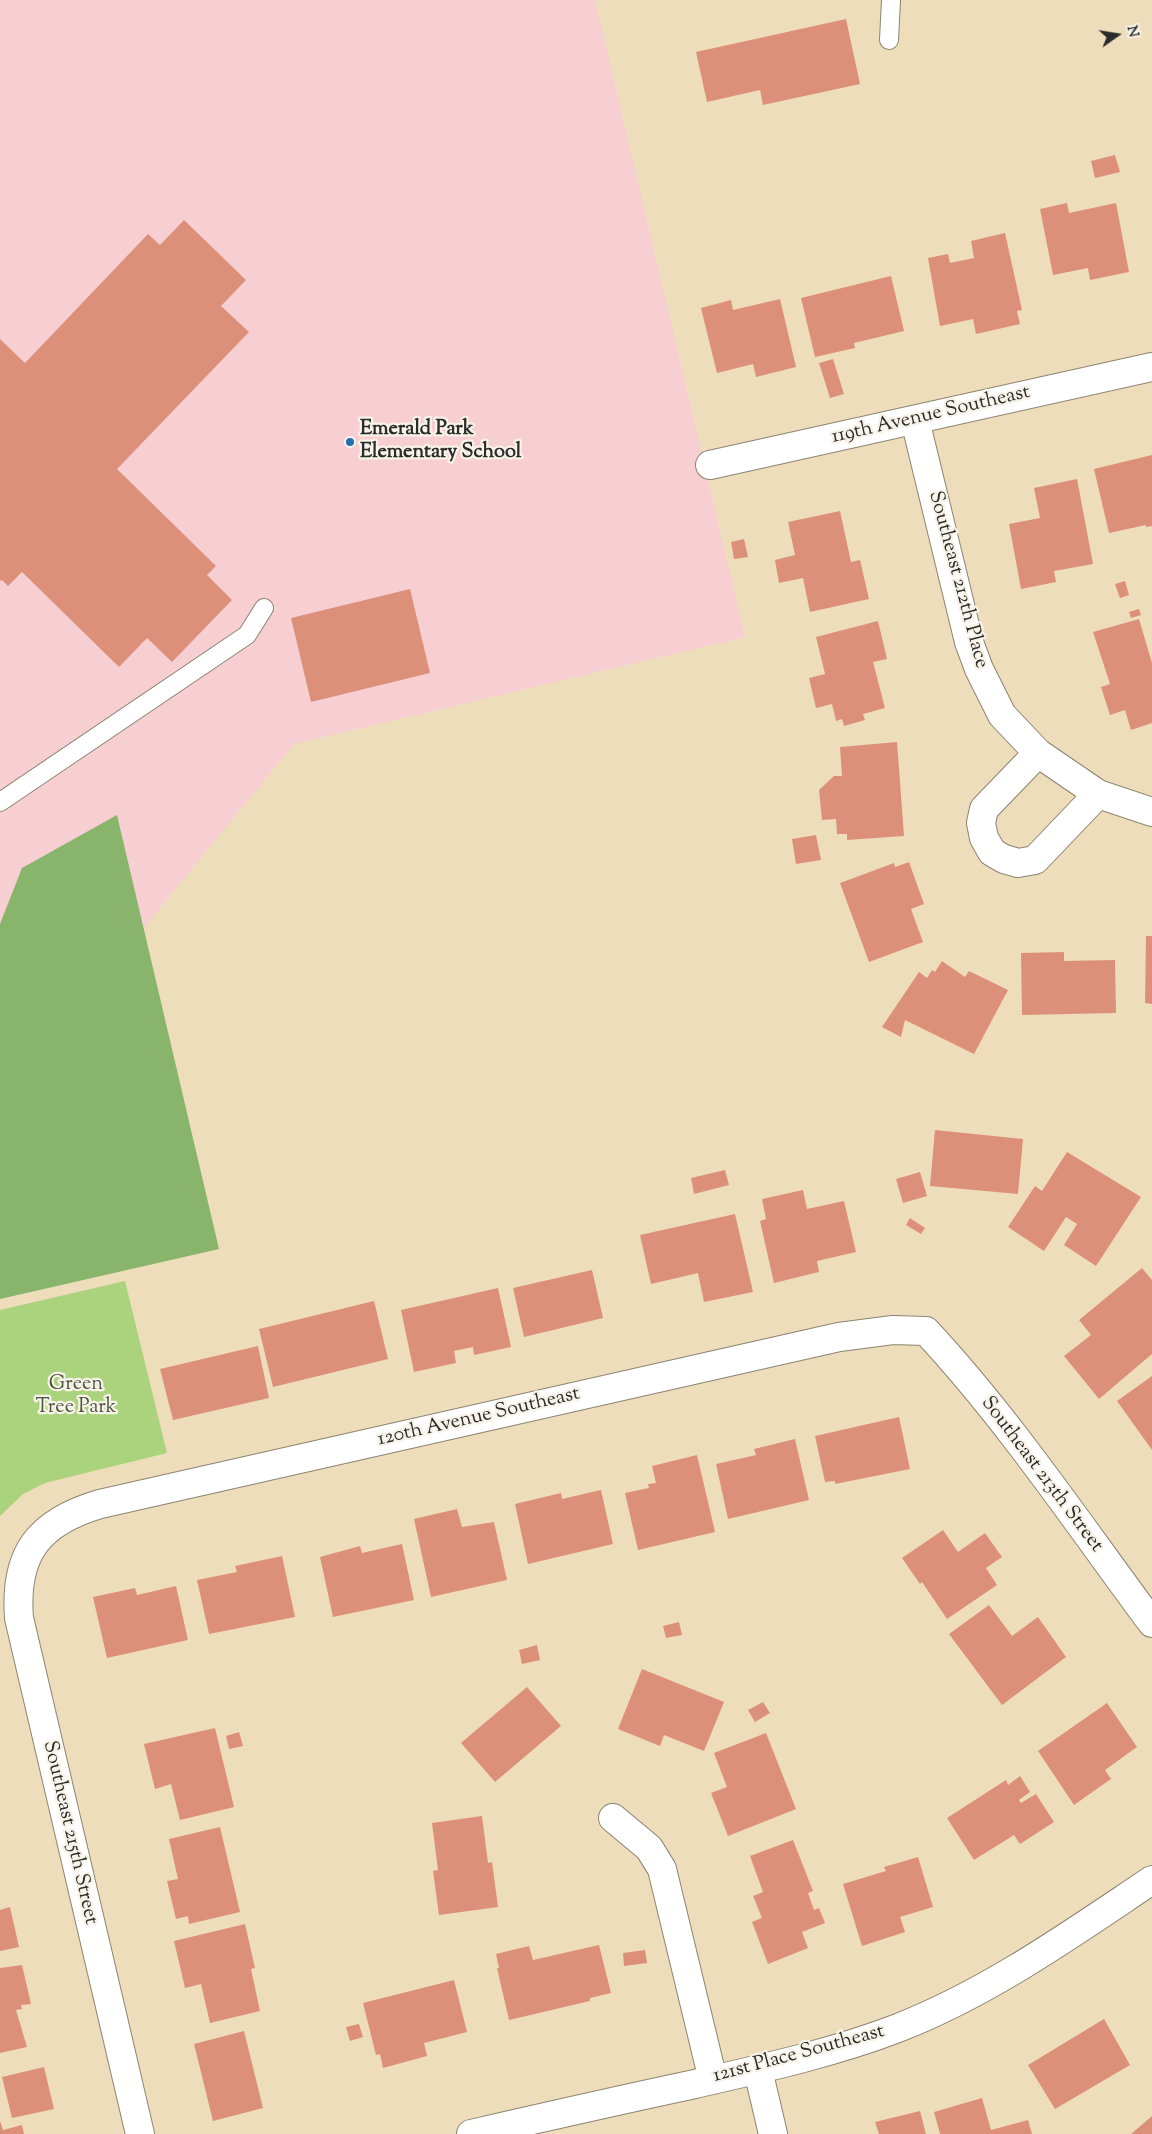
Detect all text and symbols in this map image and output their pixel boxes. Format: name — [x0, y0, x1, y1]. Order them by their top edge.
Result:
north arrow — [1092, 10, 1142, 60]
text: N — [1121, 24, 1143, 39]
street label: 119th Avenue Southeast — [829, 381, 1033, 451]
place label: Emerald Park Elementary School — [360, 419, 521, 466]
marker: Emerald Park Elementary School — [344, 436, 356, 448]
street label: Southeast 212th Place — [922, 489, 992, 671]
park label: Green Tree Park — [36, 1374, 116, 1421]
street label: 120th Avenue Southeast — [376, 1383, 582, 1453]
street label: Southeast 213th Street — [975, 1392, 1107, 1558]
street label: Southeast 215th Street — [36, 1739, 102, 1927]
street label: 121st Place Southeast — [711, 2021, 887, 2089]

